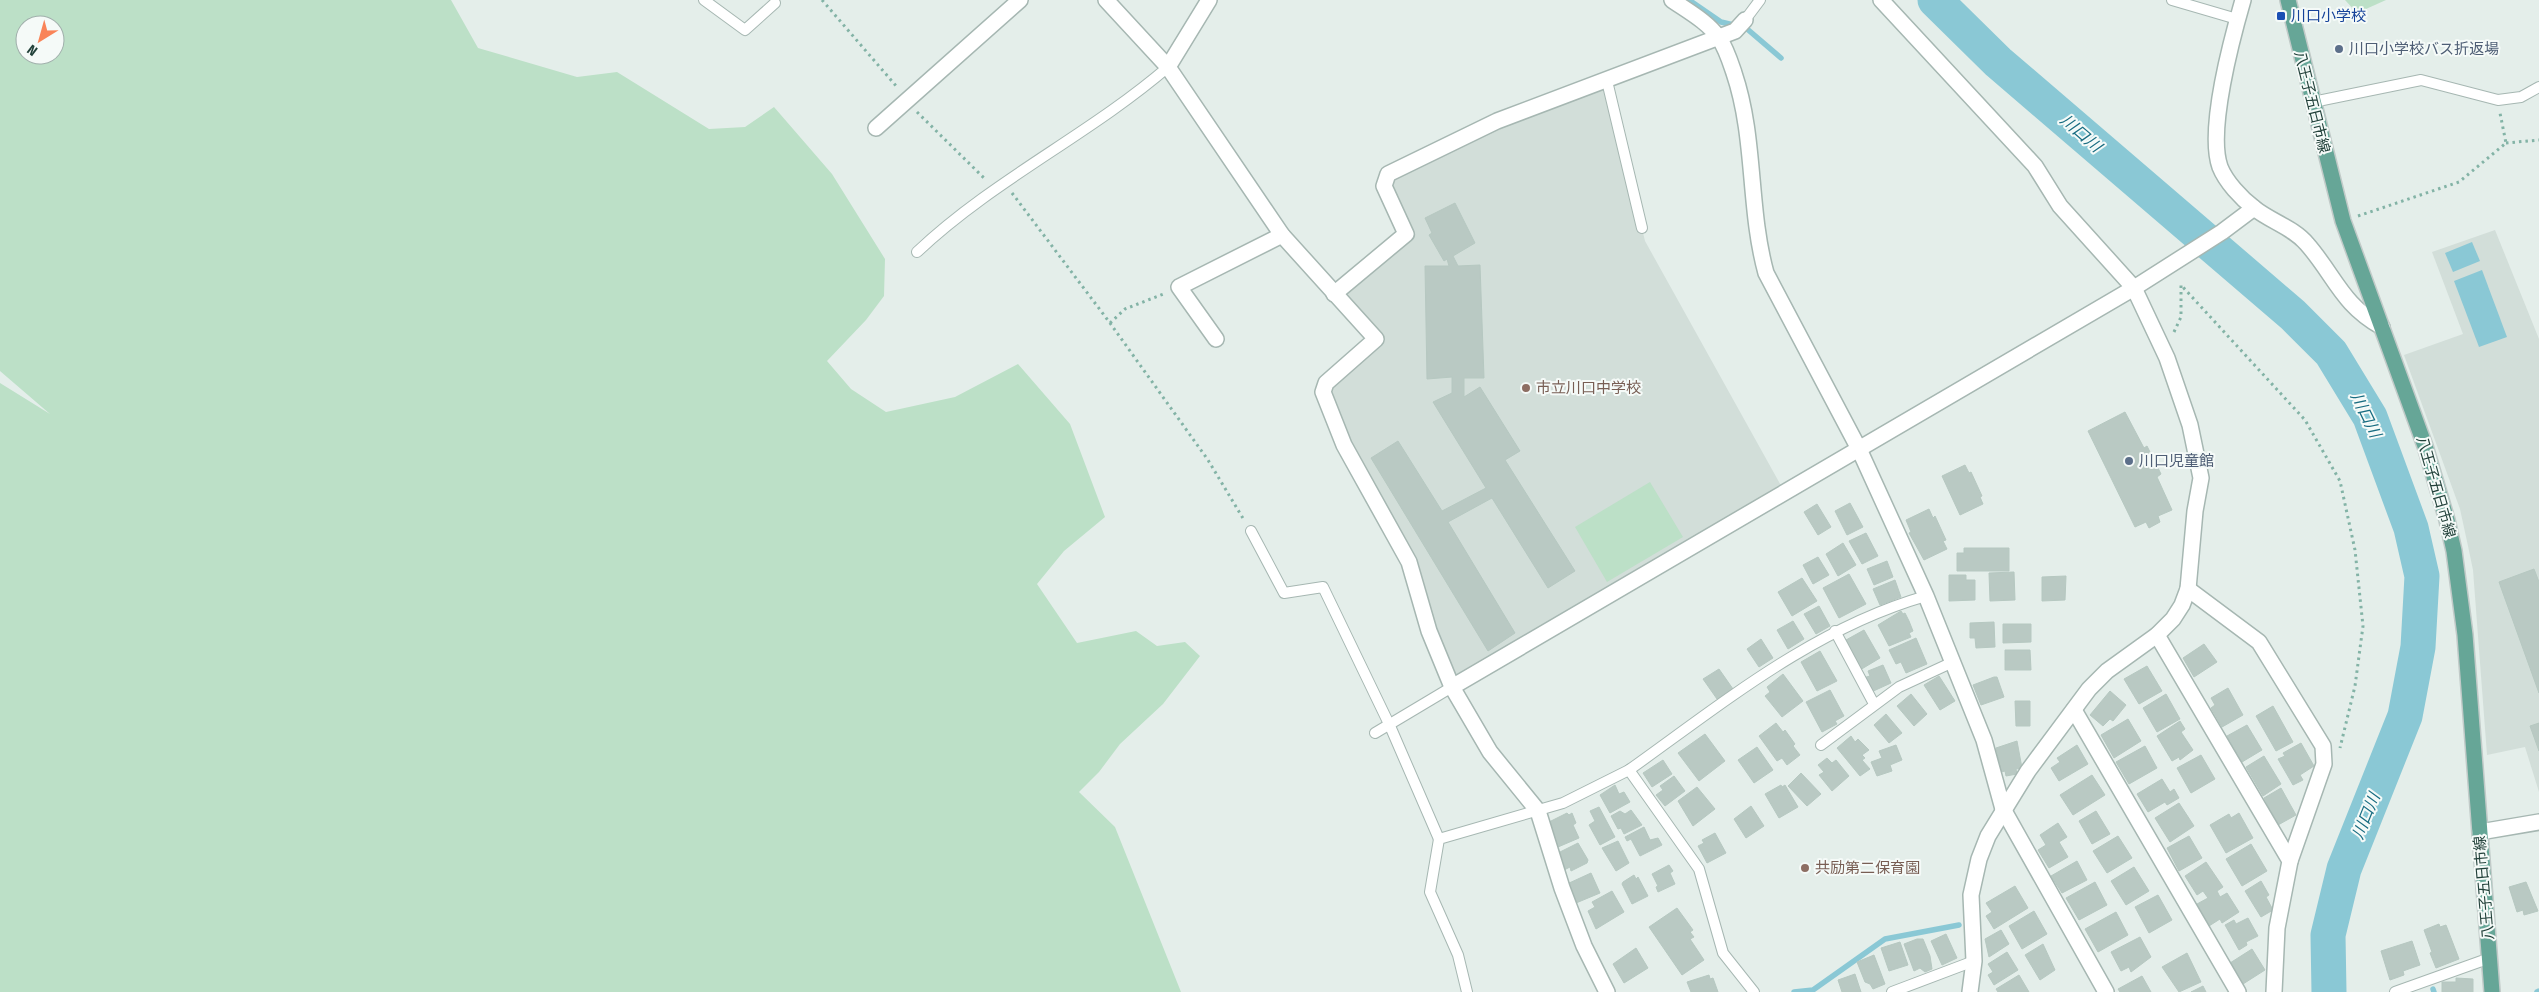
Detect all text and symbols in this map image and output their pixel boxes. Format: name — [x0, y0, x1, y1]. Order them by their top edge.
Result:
place label: 川口小学校 — [2291, 7, 2366, 25]
marker: 川口小学校 — [2275, 10, 2287, 22]
north arrow — [15, 15, 65, 65]
place label: 川口小学校バス折返場 — [2349, 40, 2499, 58]
text: N — [24, 41, 41, 59]
marker: 川口小学校バス折返場 — [2333, 43, 2345, 55]
street label: 八王子五日市線 — [2291, 49, 2333, 155]
water label: 川口川 — [2057, 110, 2107, 157]
place label: 市立川口中学校 — [1536, 379, 1641, 397]
marker: 市立川口中学校 — [1520, 382, 1532, 394]
water label: 川口川 — [2347, 389, 2386, 443]
street label: 八王子五日市線 — [2413, 434, 2459, 540]
place label: 川口児童館 — [2139, 452, 2214, 470]
marker: 川口児童館 — [2123, 455, 2135, 467]
water label: 川口川 — [2348, 788, 2385, 842]
street label: 八王子五日市線 — [2470, 835, 2498, 941]
place label: 共励第二保育園 — [1815, 859, 1920, 877]
marker: 共励第二保育園 — [1799, 862, 1811, 874]

